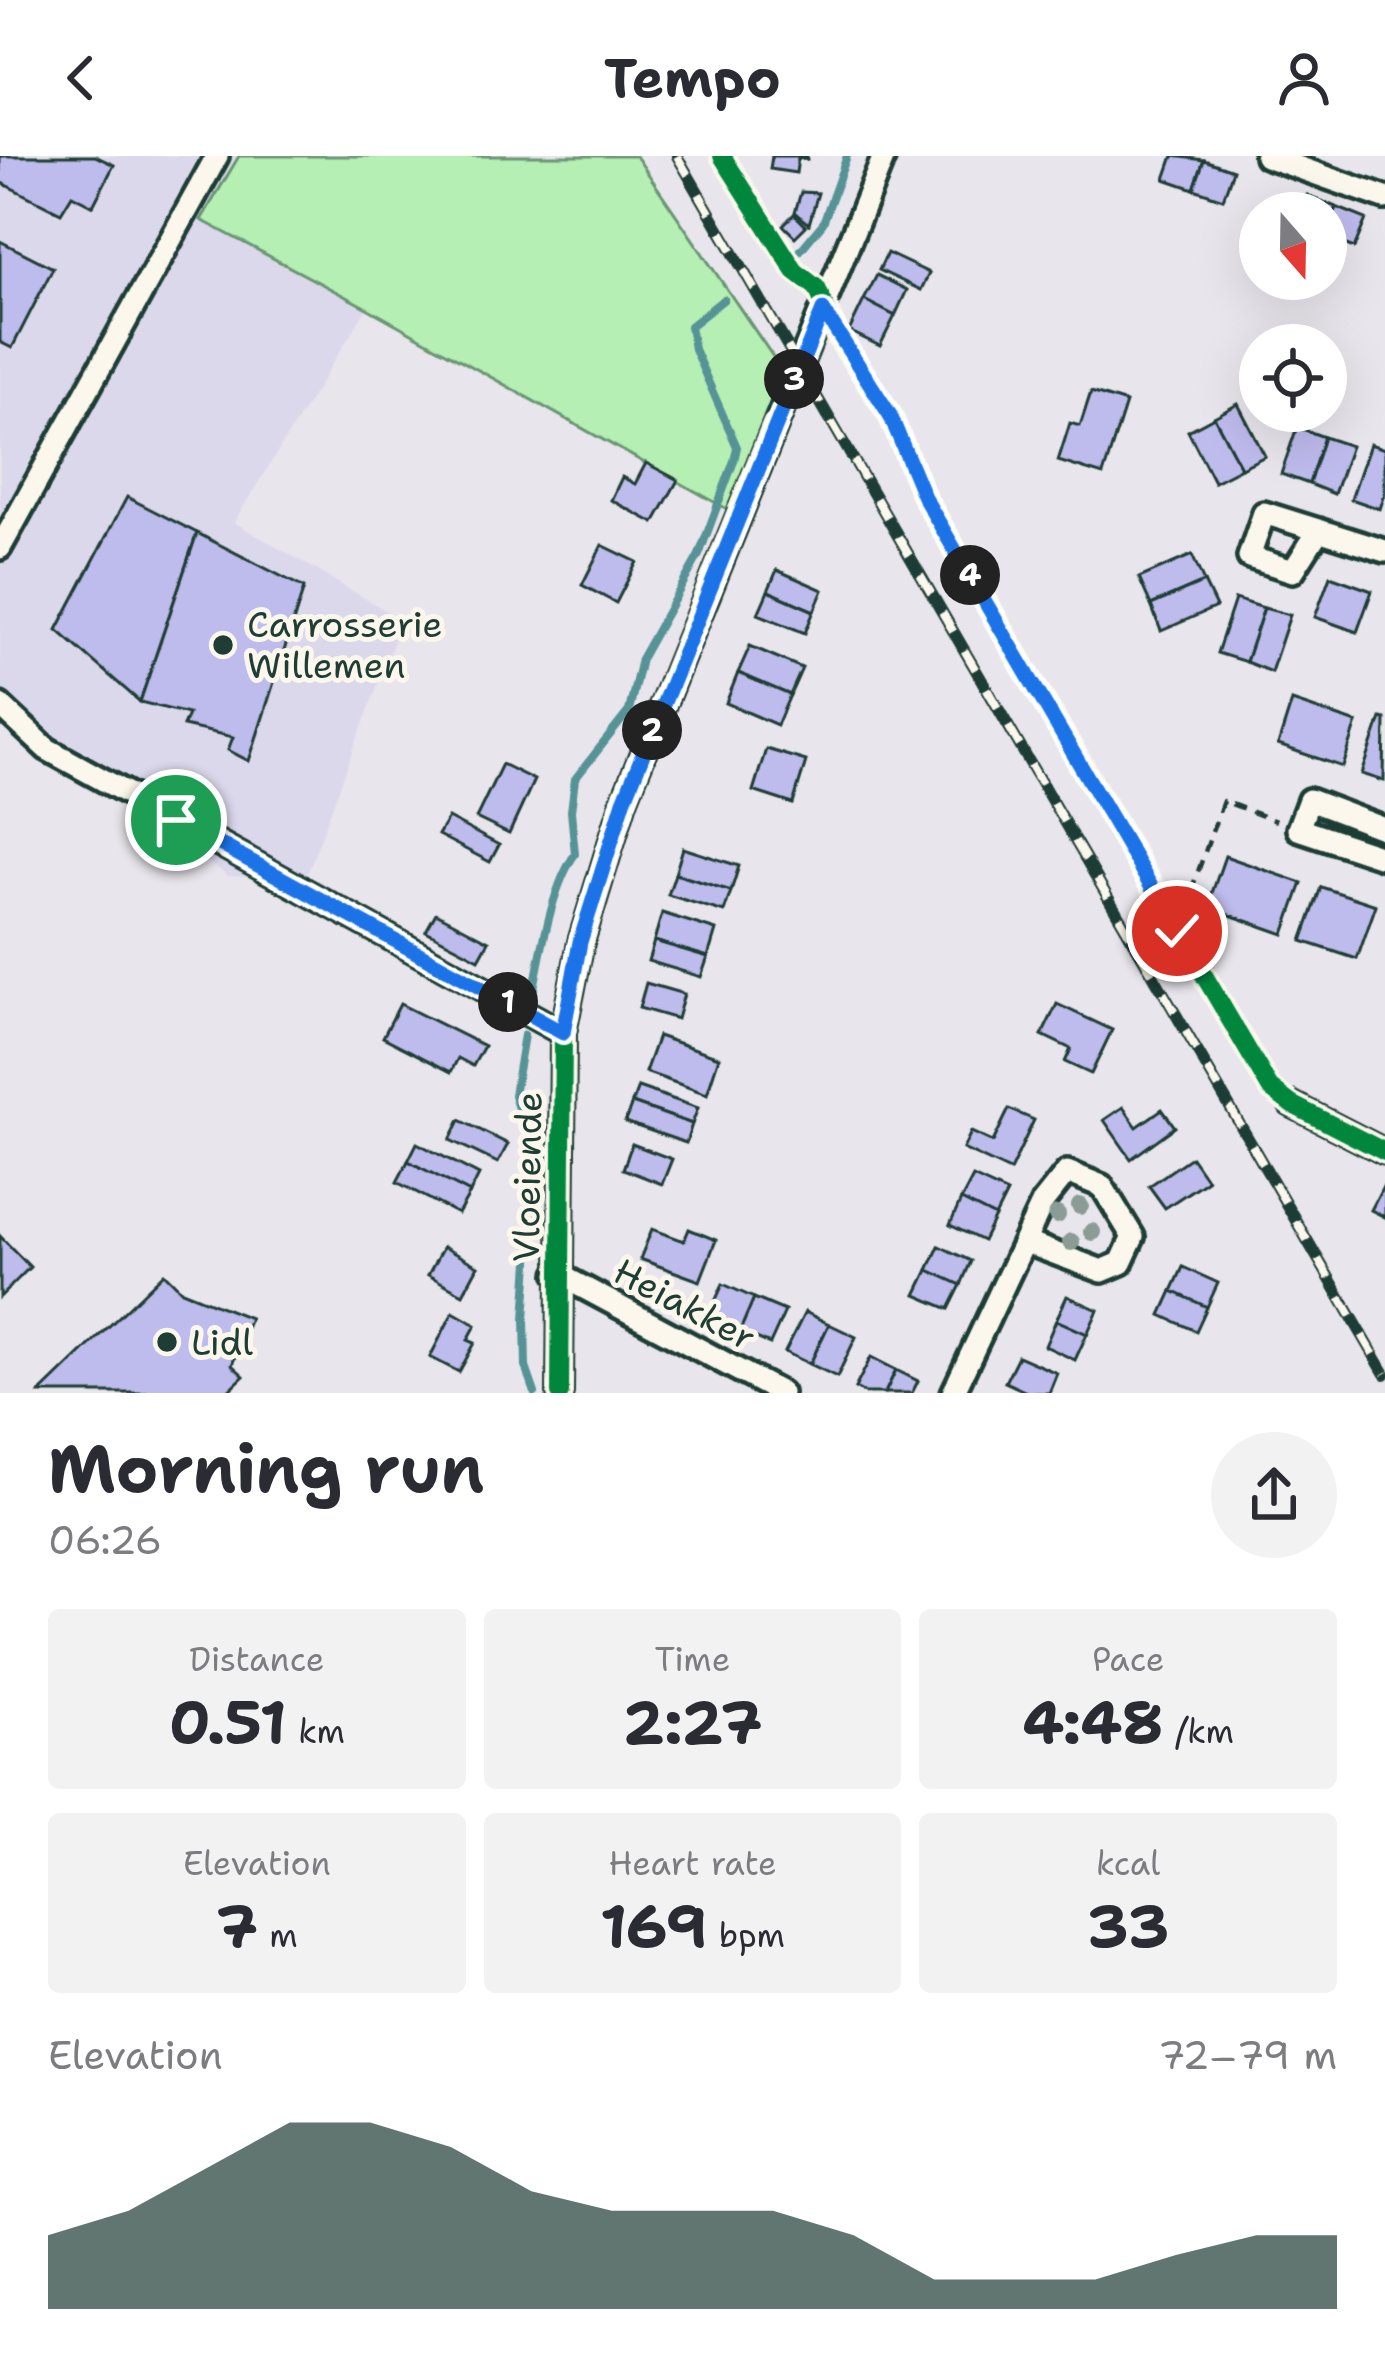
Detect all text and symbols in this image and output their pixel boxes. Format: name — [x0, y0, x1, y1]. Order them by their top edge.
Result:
text: Tempo — [604, 42, 781, 114]
icon: back — [48, 45, 114, 111]
icon: person — [1271, 45, 1337, 111]
north arrow — [1239, 192, 1347, 300]
map controls — [1239, 192, 1347, 432]
button: locate — [1239, 324, 1347, 432]
pin: 3 — [764, 349, 824, 409]
text: 3 — [782, 356, 806, 401]
pin: 4 — [940, 545, 1000, 605]
text: 4 — [958, 552, 982, 597]
place label: Carrosserie Willemen — [247, 600, 443, 690]
marker: Carrosserie Willemen — [210, 632, 236, 658]
pin: 2 — [622, 700, 682, 760]
text: 2 — [640, 707, 664, 752]
pin — [125, 769, 227, 871]
icon: arrive — [143, 787, 209, 853]
pin — [1126, 880, 1228, 982]
icon: check — [1144, 898, 1210, 964]
pin: 1 — [478, 972, 538, 1032]
text: 1 — [500, 979, 516, 1024]
street label: Vloeiende — [502, 1091, 553, 1263]
street label: Heiakker — [605, 1247, 764, 1362]
place label: Lidl — [191, 1318, 253, 1367]
marker: Lidl — [154, 1329, 180, 1355]
text: Morning run — [48, 1425, 484, 1513]
button: share — [1211, 1432, 1337, 1558]
text: 06:26 — [48, 1514, 162, 1566]
text: Distance — [189, 1637, 324, 1682]
text: Time — [655, 1637, 730, 1682]
text: Pace — [1092, 1637, 1164, 1682]
text: 0.51 — [169, 1682, 287, 1762]
text: 2:27 — [622, 1682, 763, 1762]
text: 4:48 — [1022, 1682, 1164, 1762]
text: km — [287, 1709, 345, 1754]
text: /km — [1164, 1709, 1234, 1754]
text: Elevation — [183, 1841, 331, 1886]
text: Heart rate — [608, 1841, 777, 1886]
text: kcal — [1096, 1841, 1160, 1886]
text: 7 — [216, 1886, 258, 1966]
text: 169 — [600, 1886, 707, 1966]
text: 33 — [1087, 1886, 1169, 1966]
text: m — [258, 1913, 298, 1958]
text: bpm — [707, 1913, 785, 1958]
text: Elevation — [48, 2029, 223, 2081]
text: 72–79 m — [1158, 2029, 1337, 2081]

